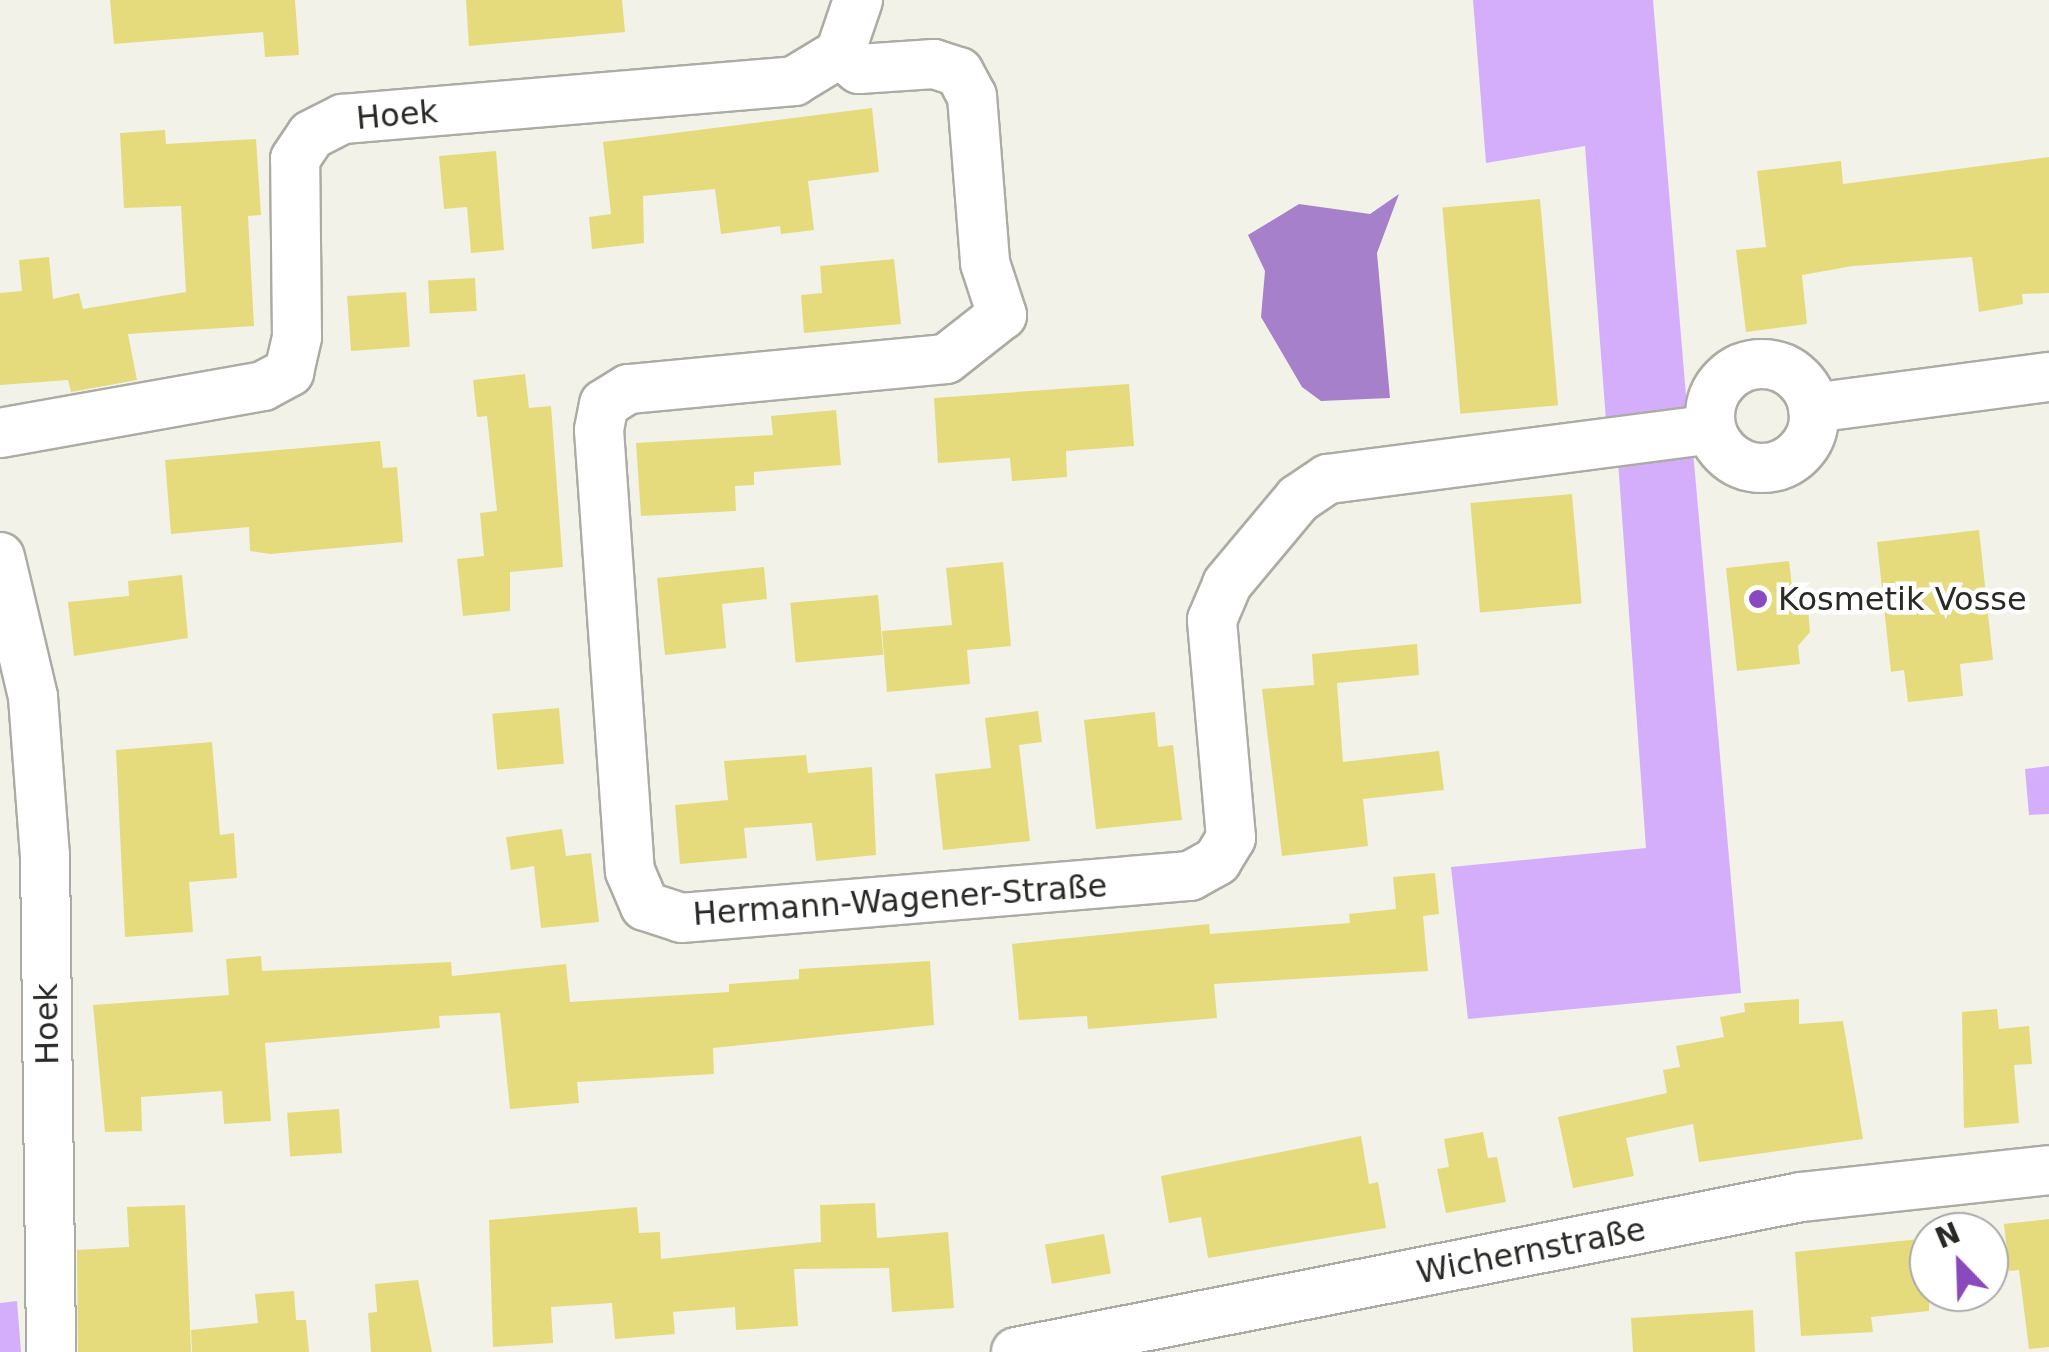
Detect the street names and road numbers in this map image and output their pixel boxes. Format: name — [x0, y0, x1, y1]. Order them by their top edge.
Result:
street label: Hoek — [355, 92, 439, 138]
street label: Hermann-Wagener-Straße — [692, 866, 1108, 934]
street label: Hoek — [27, 983, 67, 1065]
street label: Wichernstraße — [1413, 1210, 1649, 1292]

